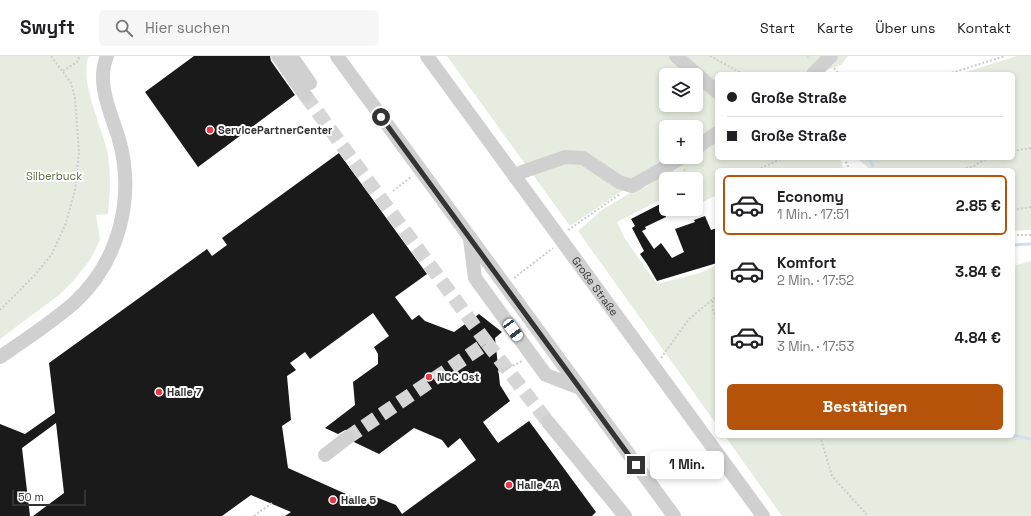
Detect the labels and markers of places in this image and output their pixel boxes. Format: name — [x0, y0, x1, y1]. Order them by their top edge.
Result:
place label: ServicePartnerCenter — [218, 123, 333, 137]
marker: ServicePartnerCenter — [205, 125, 215, 135]
place label: NCC Ost — [437, 370, 479, 384]
marker: NCC Ost — [424, 372, 434, 382]
place label: Halle 7 — [167, 385, 202, 399]
marker: Halle 7 — [154, 387, 164, 397]
place label: Halle 4A — [517, 478, 560, 492]
marker: Halle 4A — [504, 480, 514, 490]
place label: Halle 5 — [341, 493, 377, 507]
marker: Halle 5 — [328, 495, 338, 505]

